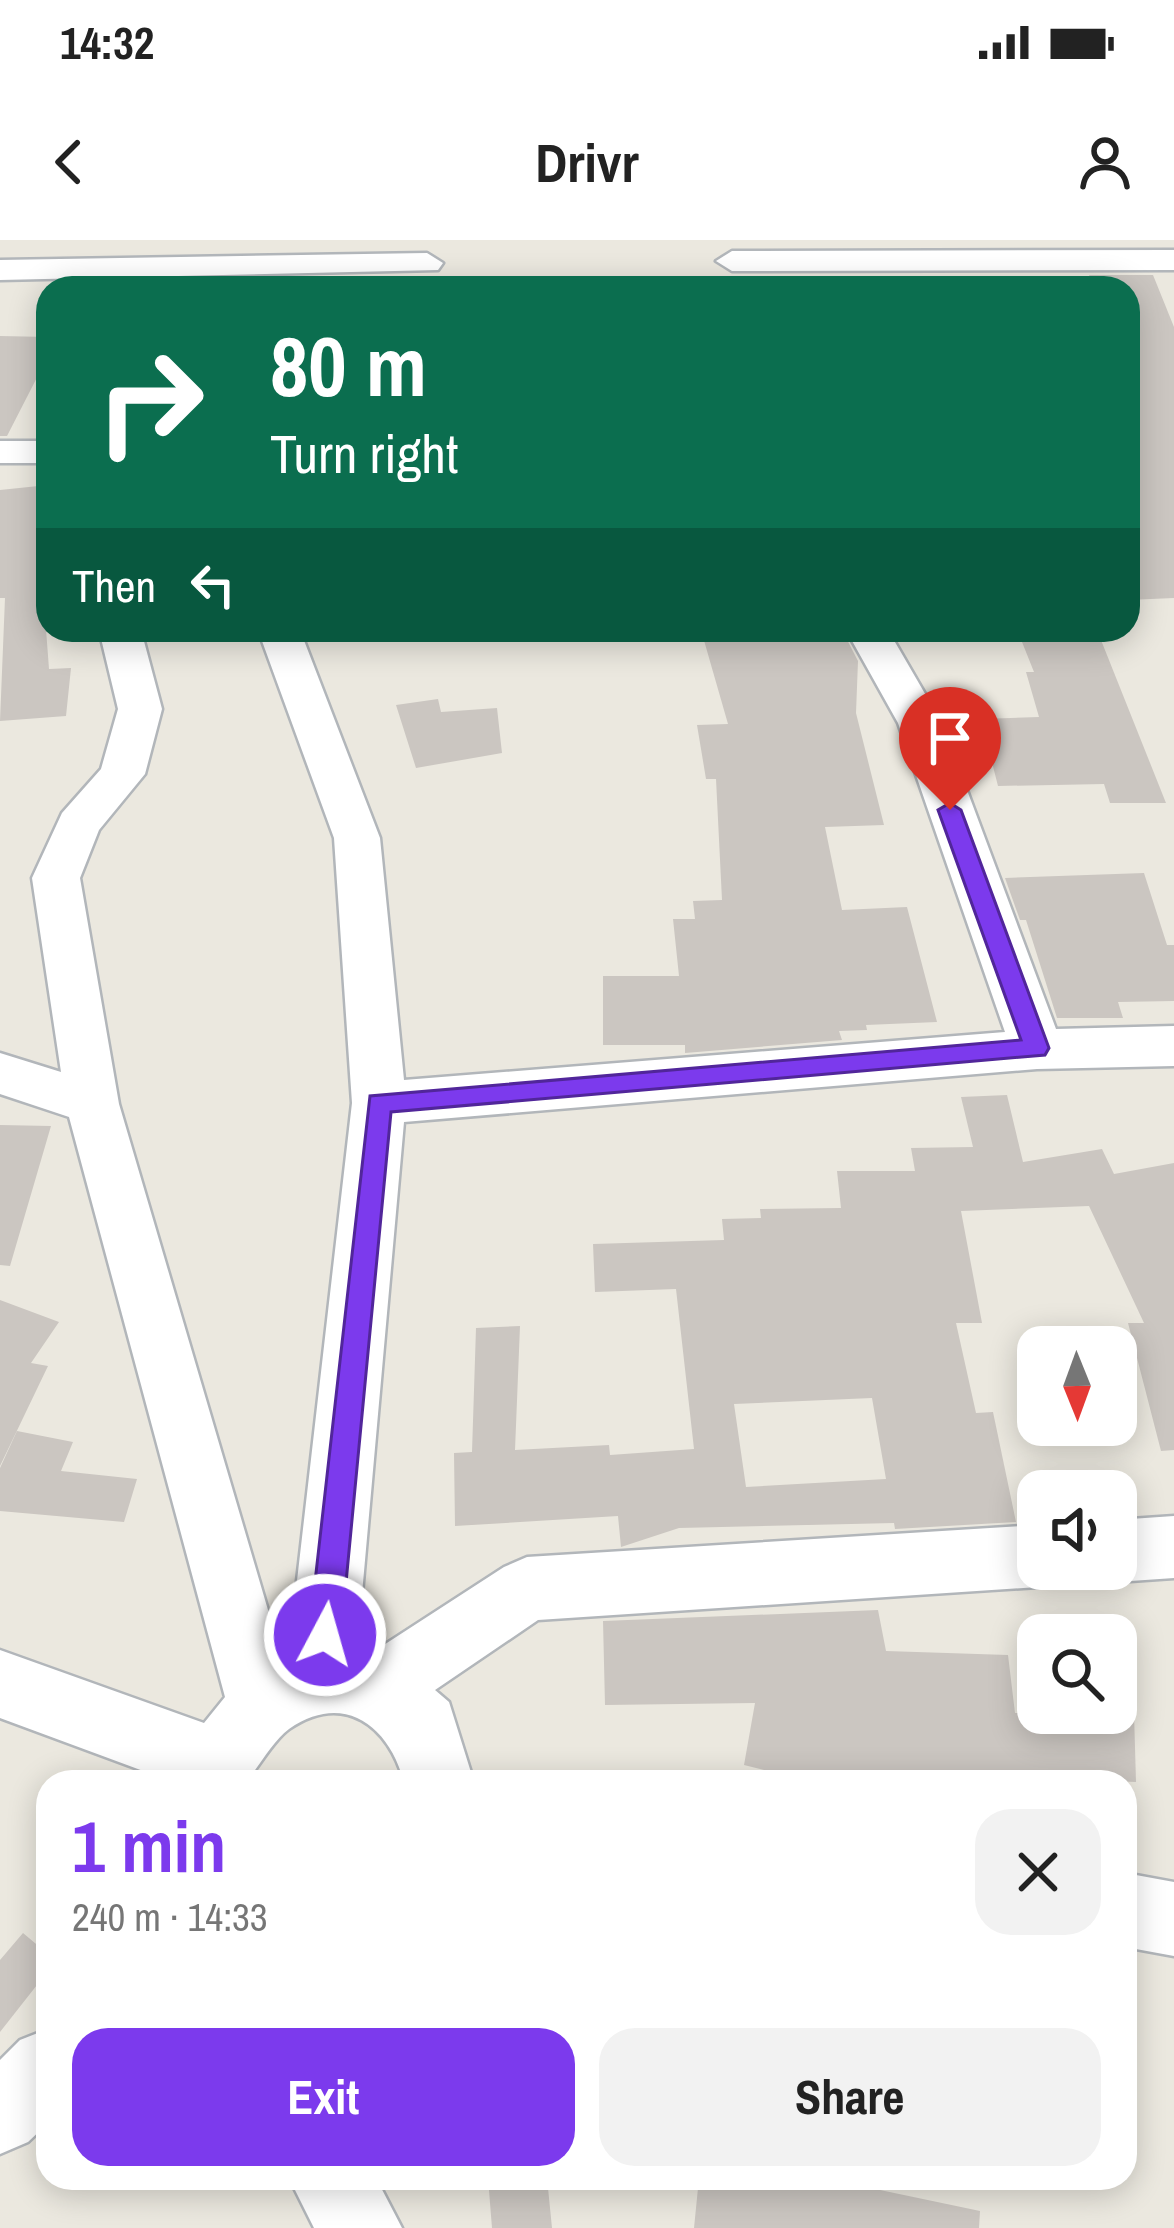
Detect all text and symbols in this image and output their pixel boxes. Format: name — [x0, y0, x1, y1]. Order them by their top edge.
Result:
text: 14:32 — [60, 12, 154, 73]
text: Drivr — [535, 126, 639, 199]
icon: back — [36, 129, 102, 195]
icon: person — [1072, 129, 1138, 195]
text: 80 m — [270, 309, 427, 422]
icon: right — [72, 324, 228, 480]
text: Turn right — [270, 417, 458, 490]
icon: left — [180, 552, 246, 618]
text: Then — [72, 555, 156, 616]
pin — [899, 687, 1001, 810]
icon: arrive — [917, 705, 983, 771]
north arrow — [1017, 1326, 1137, 1446]
map controls — [1017, 1326, 1137, 1734]
button: sound — [1017, 1470, 1137, 1590]
position arrow — [262, 1572, 388, 1698]
button: search — [1017, 1614, 1137, 1734]
text: 1 min — [72, 1797, 226, 1894]
button: close — [975, 1809, 1101, 1935]
text: 240 m · 14:33 — [72, 1891, 268, 1943]
button: Exit — [72, 2028, 575, 2166]
button: Share — [599, 2028, 1101, 2166]

